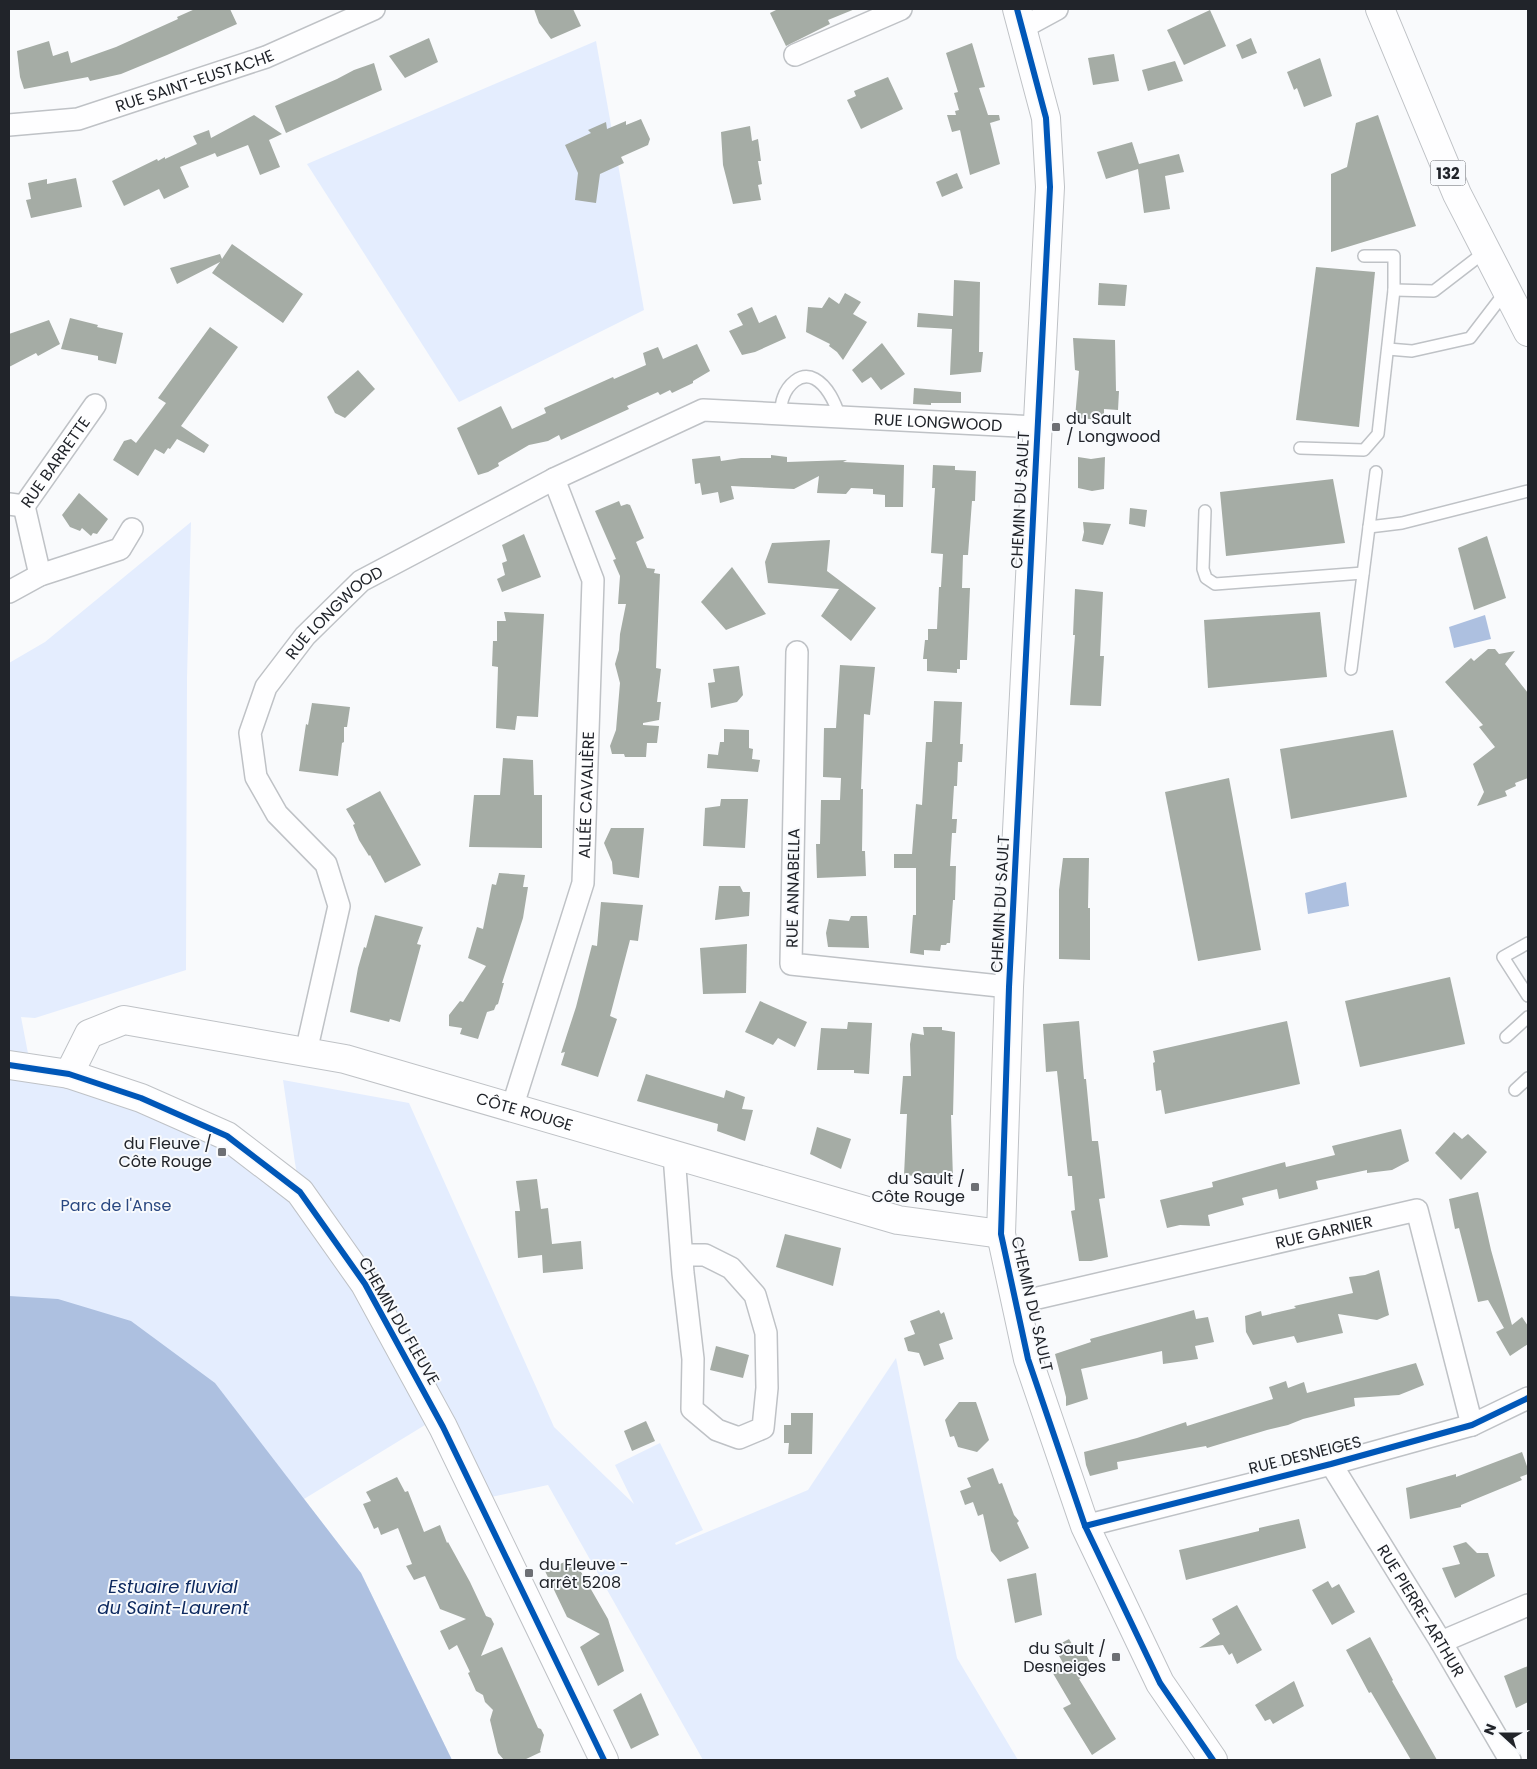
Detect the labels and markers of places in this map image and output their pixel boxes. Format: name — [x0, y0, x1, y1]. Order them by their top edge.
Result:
place label: du Sault / Longwood — [1066, 407, 1161, 448]
marker: du Sault / Longwood — [1050, 421, 1062, 433]
place label: du Fleuve / Côte Rouge — [118, 1132, 212, 1173]
marker: du Fleuve / Côte Rouge — [216, 1146, 228, 1158]
place label: du Sault / Côte Rouge — [871, 1167, 965, 1208]
marker: du Sault / Côte Rouge — [969, 1181, 981, 1193]
place label: du Fleuve - arrêt 5208 — [539, 1553, 628, 1594]
marker: du Fleuve - arrêt 5208 — [523, 1567, 535, 1579]
place label: du Sault / Desneiges — [1023, 1637, 1106, 1678]
marker: du Sault / Desneiges — [1110, 1651, 1122, 1663]

